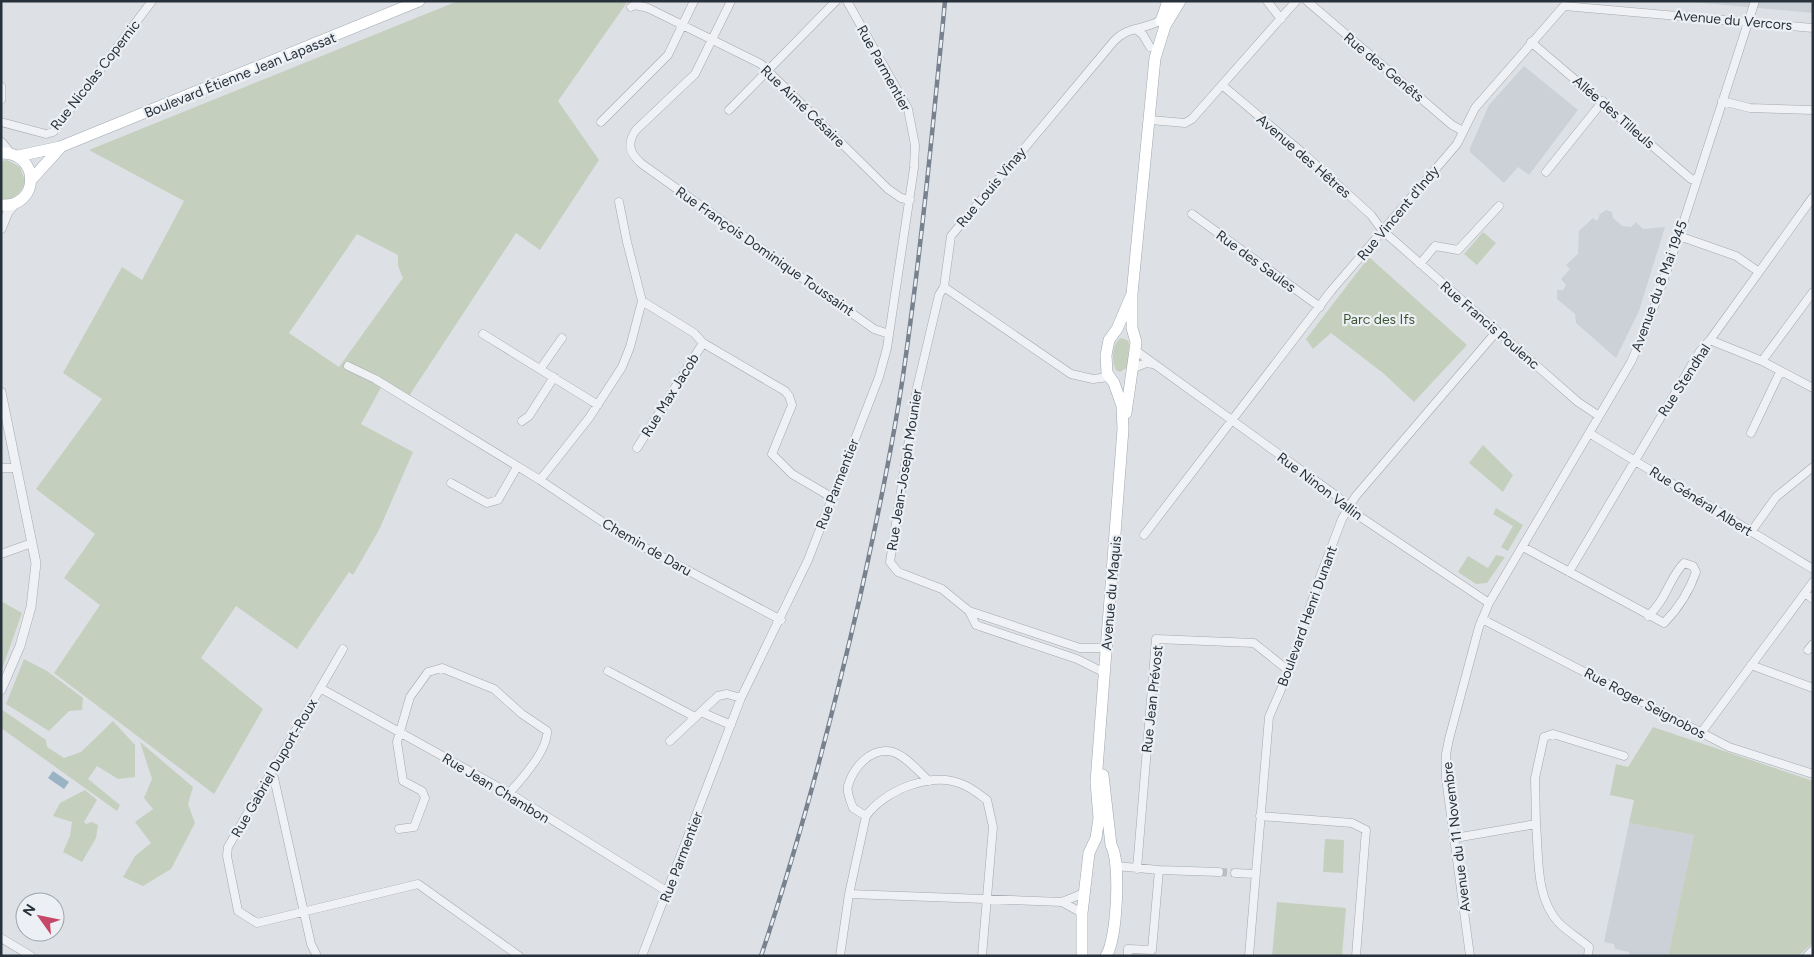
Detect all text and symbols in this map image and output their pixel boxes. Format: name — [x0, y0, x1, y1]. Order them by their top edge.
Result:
street label: Avenue du Vercors — [1673, 7, 1793, 34]
street label: Rue Nicolas Copernic — [47, 16, 144, 134]
street label: Rue Parmentier — [853, 22, 914, 114]
street label: Boulevard Étienne Jean Lapassat — [142, 29, 339, 122]
street label: Rue des Genêts — [1340, 29, 1427, 106]
street label: Rue Aimé Césaire — [757, 62, 849, 151]
street label: Allée des Tilleuls — [1569, 72, 1658, 152]
street label: Avenue des Hêtres — [1253, 111, 1354, 202]
street label: Rue Louis Vinay — [953, 143, 1030, 231]
street label: Rue Vincent d'Indy — [1354, 162, 1443, 264]
street label: Rue François Dominique Toussaint — [672, 183, 857, 320]
street label: Avenue du 8 Mai 1945 — [1628, 218, 1691, 354]
street label: Rue des Saules — [1213, 227, 1299, 296]
street label: Rue Francis Poulenc — [1437, 278, 1543, 373]
park label: Parc des Ifs — [1343, 311, 1415, 328]
street label: Rue Stendhal — [1655, 341, 1714, 420]
street label: Rue Max Jacob — [638, 350, 703, 440]
street label: Rue Jean-Joseph Mounier — [883, 388, 926, 552]
street label: Rue Parmentier — [812, 436, 863, 532]
street label: Rue Ninon Vallin — [1274, 449, 1366, 524]
street label: Rue Général Albert — [1646, 463, 1755, 540]
street label: Chemin de Daru — [599, 515, 695, 580]
street label: Avenue du Maquis — [1098, 535, 1125, 651]
street label: Boulevard Henri Dunant — [1274, 543, 1341, 689]
street label: Rue Jean Prévost — [1138, 644, 1167, 754]
street label: Rue Roger Seignobos — [1581, 664, 1708, 743]
street label: Rue Gabriel Duport-Roux — [228, 696, 321, 840]
street label: Rue Jean Chambon — [439, 750, 553, 827]
street label: Avenue du 11 Novembre — [1439, 760, 1474, 913]
street label: Rue Parmentier — [656, 809, 707, 905]
north arrow — [15, 892, 65, 942]
text: N — [19, 901, 40, 919]

